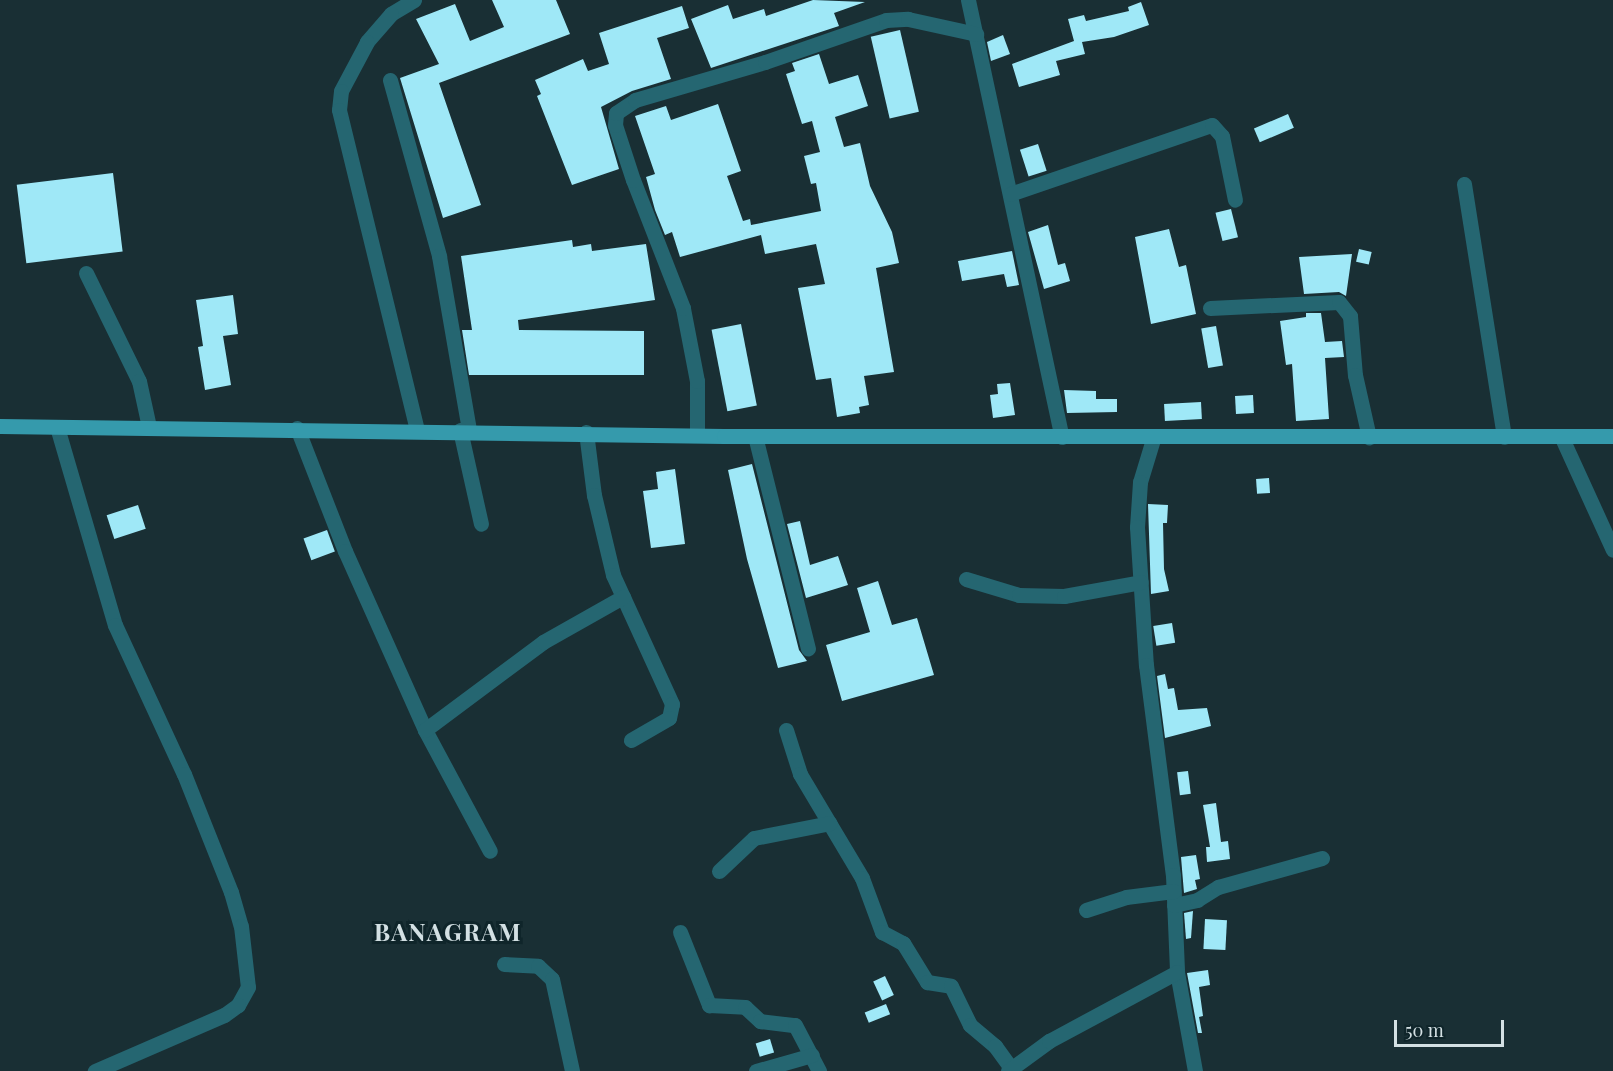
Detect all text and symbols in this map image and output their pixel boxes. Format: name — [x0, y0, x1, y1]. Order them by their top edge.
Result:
district label: BANAGRAM — [374, 918, 522, 946]
scale bar — [1397, 1008, 1506, 1046]
text: 50 m — [1405, 1018, 1444, 1042]

